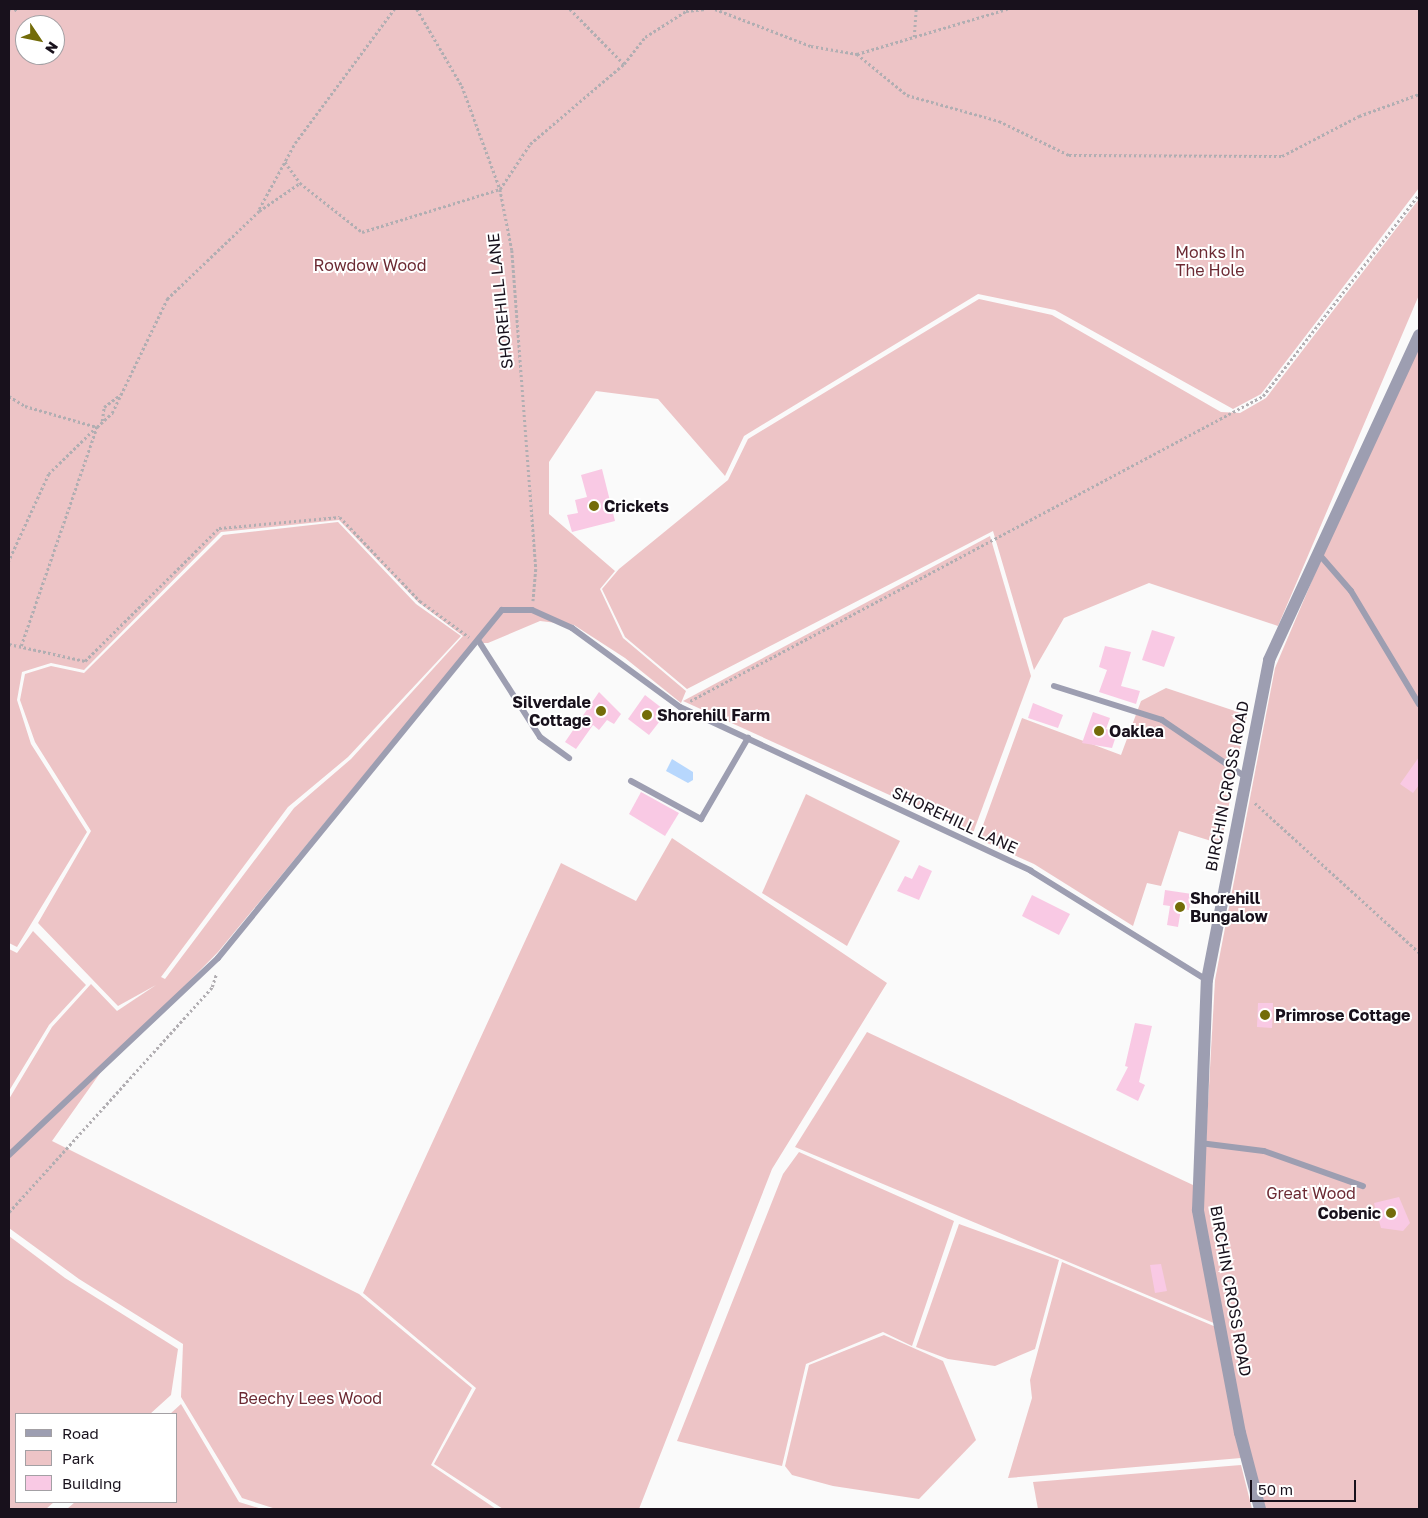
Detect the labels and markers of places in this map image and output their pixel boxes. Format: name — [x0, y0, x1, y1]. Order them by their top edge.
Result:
place label: Crickets — [604, 496, 669, 516]
marker: Crickets — [588, 500, 600, 512]
place label: Silverdale Cottage — [512, 692, 591, 730]
marker: Silverdale Cottage — [595, 705, 607, 717]
place label: Shorehill Farm — [657, 705, 770, 725]
marker: Shorehill Farm — [641, 709, 653, 721]
place label: Oaklea — [1109, 721, 1164, 741]
marker: Oaklea — [1093, 725, 1105, 737]
place label: Shorehill Bungalow — [1190, 888, 1268, 926]
marker: Shorehill Bungalow — [1174, 901, 1186, 913]
place label: Primrose Cottage — [1275, 1005, 1410, 1025]
marker: Primrose Cottage — [1259, 1009, 1271, 1021]
place label: Cobenic — [1317, 1203, 1381, 1223]
marker: Cobenic — [1385, 1207, 1397, 1219]

